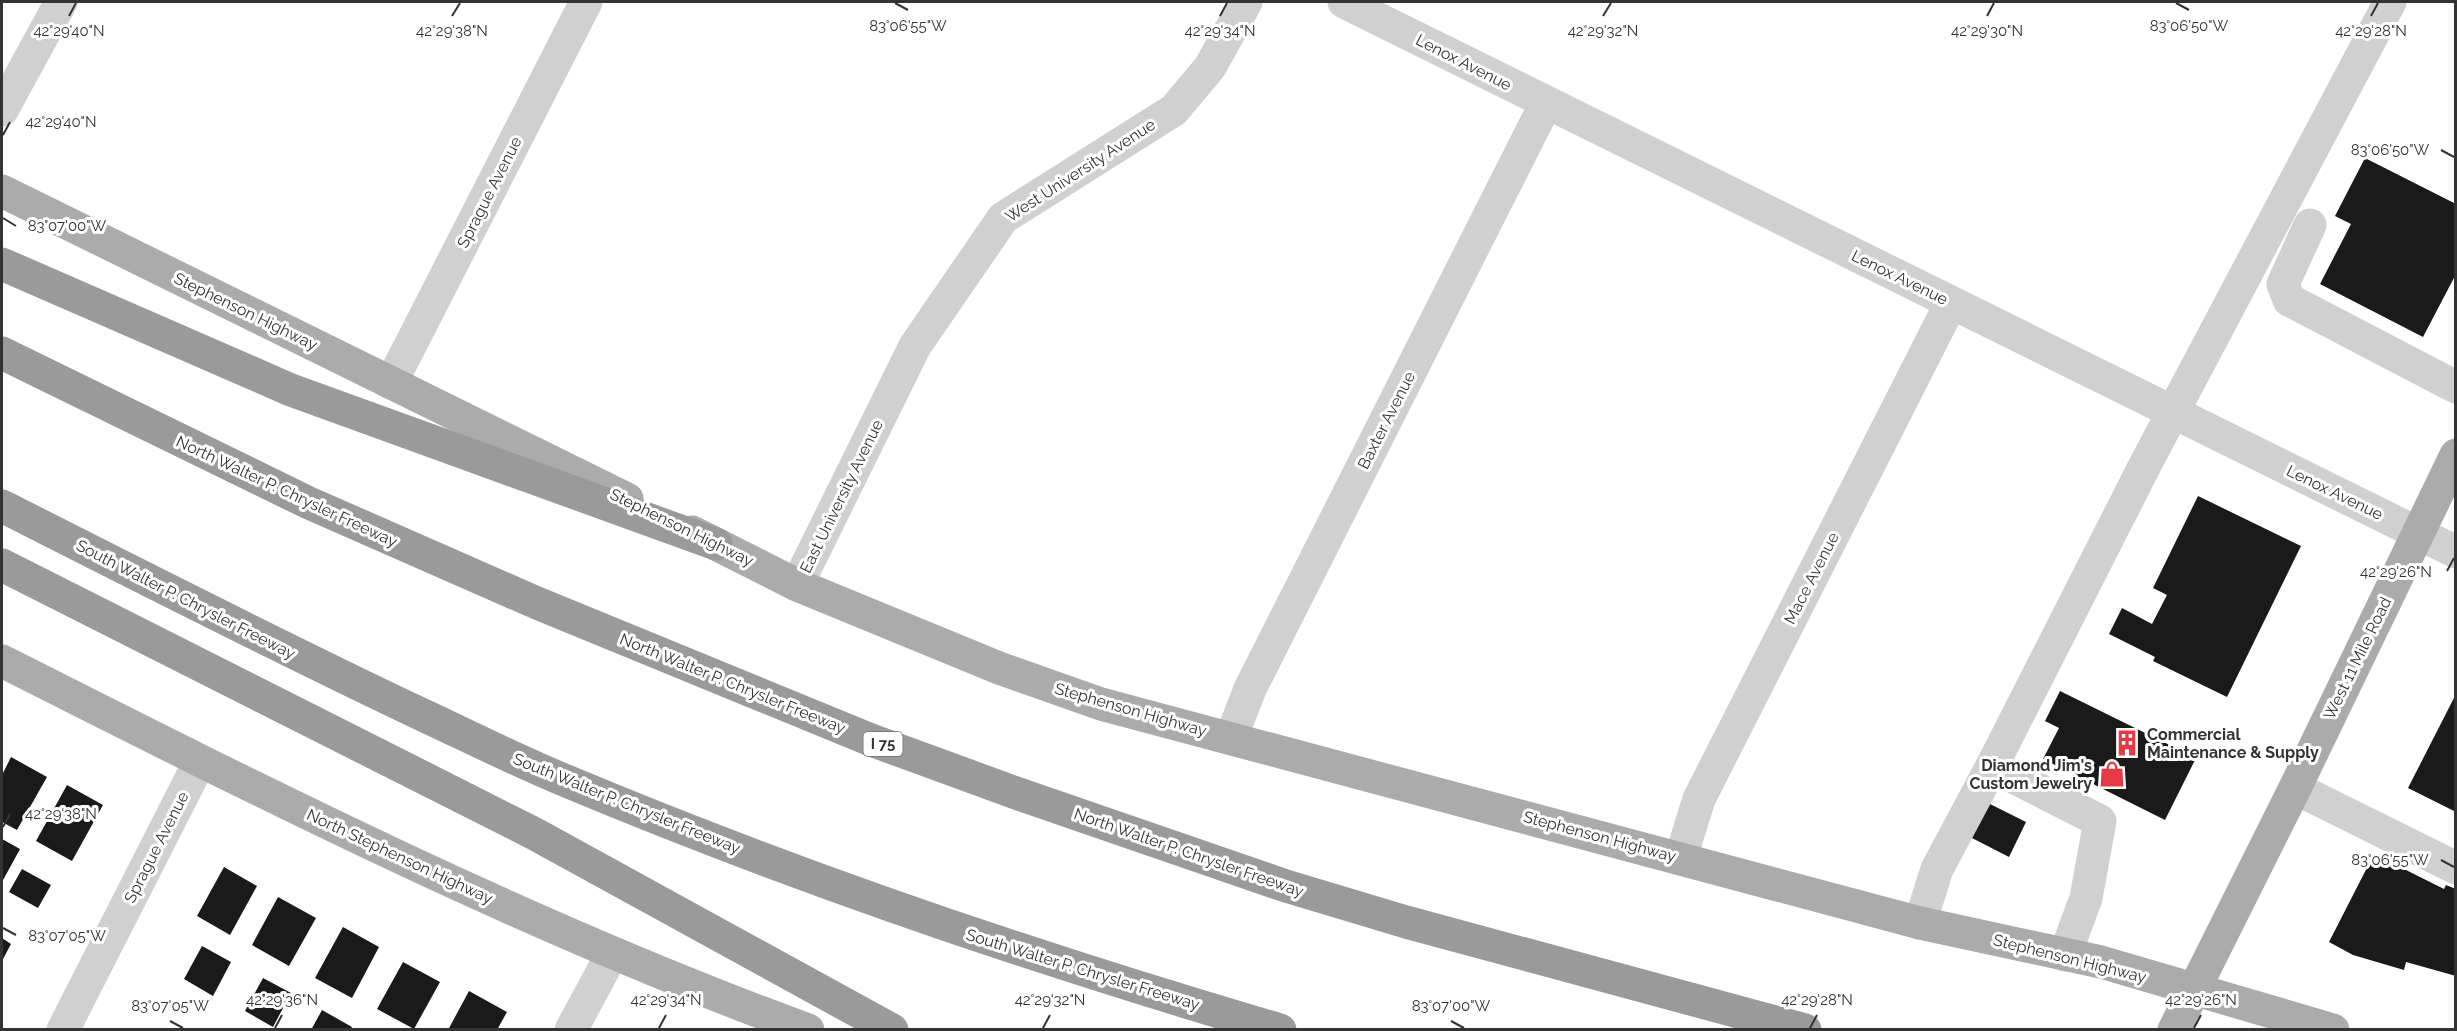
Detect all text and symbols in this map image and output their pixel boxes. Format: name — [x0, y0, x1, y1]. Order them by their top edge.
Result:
text: 83°06'55"W — [869, 17, 947, 35]
text: 83°06'50"W — [2150, 17, 2229, 35]
text: 42°29'40"N — [33, 22, 105, 40]
text: 42°29'38"N — [416, 22, 488, 40]
text: 42°29'34"N — [1184, 22, 1256, 40]
text: 42°29'32"N — [1568, 22, 1638, 40]
text: 42°29'30"N — [1951, 22, 2023, 40]
text: 42°29'28"N — [2335, 22, 2407, 40]
street label: Lenox Avenue — [1413, 30, 1515, 95]
text: 42°29'40"N — [25, 113, 97, 131]
street label: West University Avenue — [1002, 115, 1159, 226]
street label: Sprague Avenue — [453, 133, 526, 251]
text: 83°06'50"W — [2351, 141, 2430, 159]
text: 83°07'00"W — [28, 217, 107, 235]
street label: Lenox Avenue — [1849, 246, 1951, 309]
street label: Stephenson Highway — [171, 268, 321, 355]
street label: Baxter Avenue — [1354, 368, 1419, 472]
street label: East University Avenue — [796, 416, 887, 576]
street label: North Walter P. Chrysler Freeway — [173, 432, 401, 551]
street label: Lenox Avenue — [2284, 461, 2386, 524]
street label: Stephenson Highway — [607, 484, 757, 571]
street label: Mace Avenue — [1780, 529, 1843, 627]
street label: South Walter P. Chrysler Freeway — [73, 536, 299, 663]
text: 42°29'26"N — [2360, 563, 2432, 581]
street label: West 11 Mile Road — [2320, 594, 2395, 722]
street label: North Walter P. Chrysler Freeway — [617, 629, 849, 738]
street label: Stephenson Highway — [1053, 679, 1209, 740]
place label: Commercial Maintenance & Supply — [2147, 725, 2319, 762]
building icon: Commercial Maintenance & Supply — [2112, 728, 2142, 758]
road number: I 75 — [864, 732, 902, 756]
street label: South Walter P. Chrysler Freeway — [510, 749, 743, 858]
place label: Diamond Jim's Custom Jewelry — [1969, 756, 2092, 793]
shop icon: Diamond Jim's Custom Jewelry — [2097, 759, 2127, 789]
street label: Sprague Avenue — [120, 788, 193, 906]
street label: North Walter P. Chrysler Freeway — [1071, 804, 1307, 901]
text: 42°29'38"N — [25, 805, 97, 823]
street label: North Stephenson Highway — [304, 805, 496, 908]
street label: Stephenson Highway — [1522, 807, 1678, 866]
text: 83°06'55"W — [2351, 851, 2429, 869]
street label: South Walter P. Chrysler Freeway — [964, 925, 1202, 1014]
text: 83°07'05"W — [28, 927, 106, 945]
street label: Stephenson Highway — [1991, 930, 2149, 987]
text: 42°29'36"N — [246, 991, 318, 1009]
text: 42°29'34"N — [630, 991, 702, 1009]
text: 42°29'32"N — [1015, 991, 1085, 1009]
text: 42°29'28"N — [1781, 991, 1853, 1009]
text: 42°29'26"N — [2165, 991, 2237, 1009]
text: 83°07'05"W — [131, 997, 209, 1015]
text: 83°07'00"W — [1412, 997, 1491, 1015]

